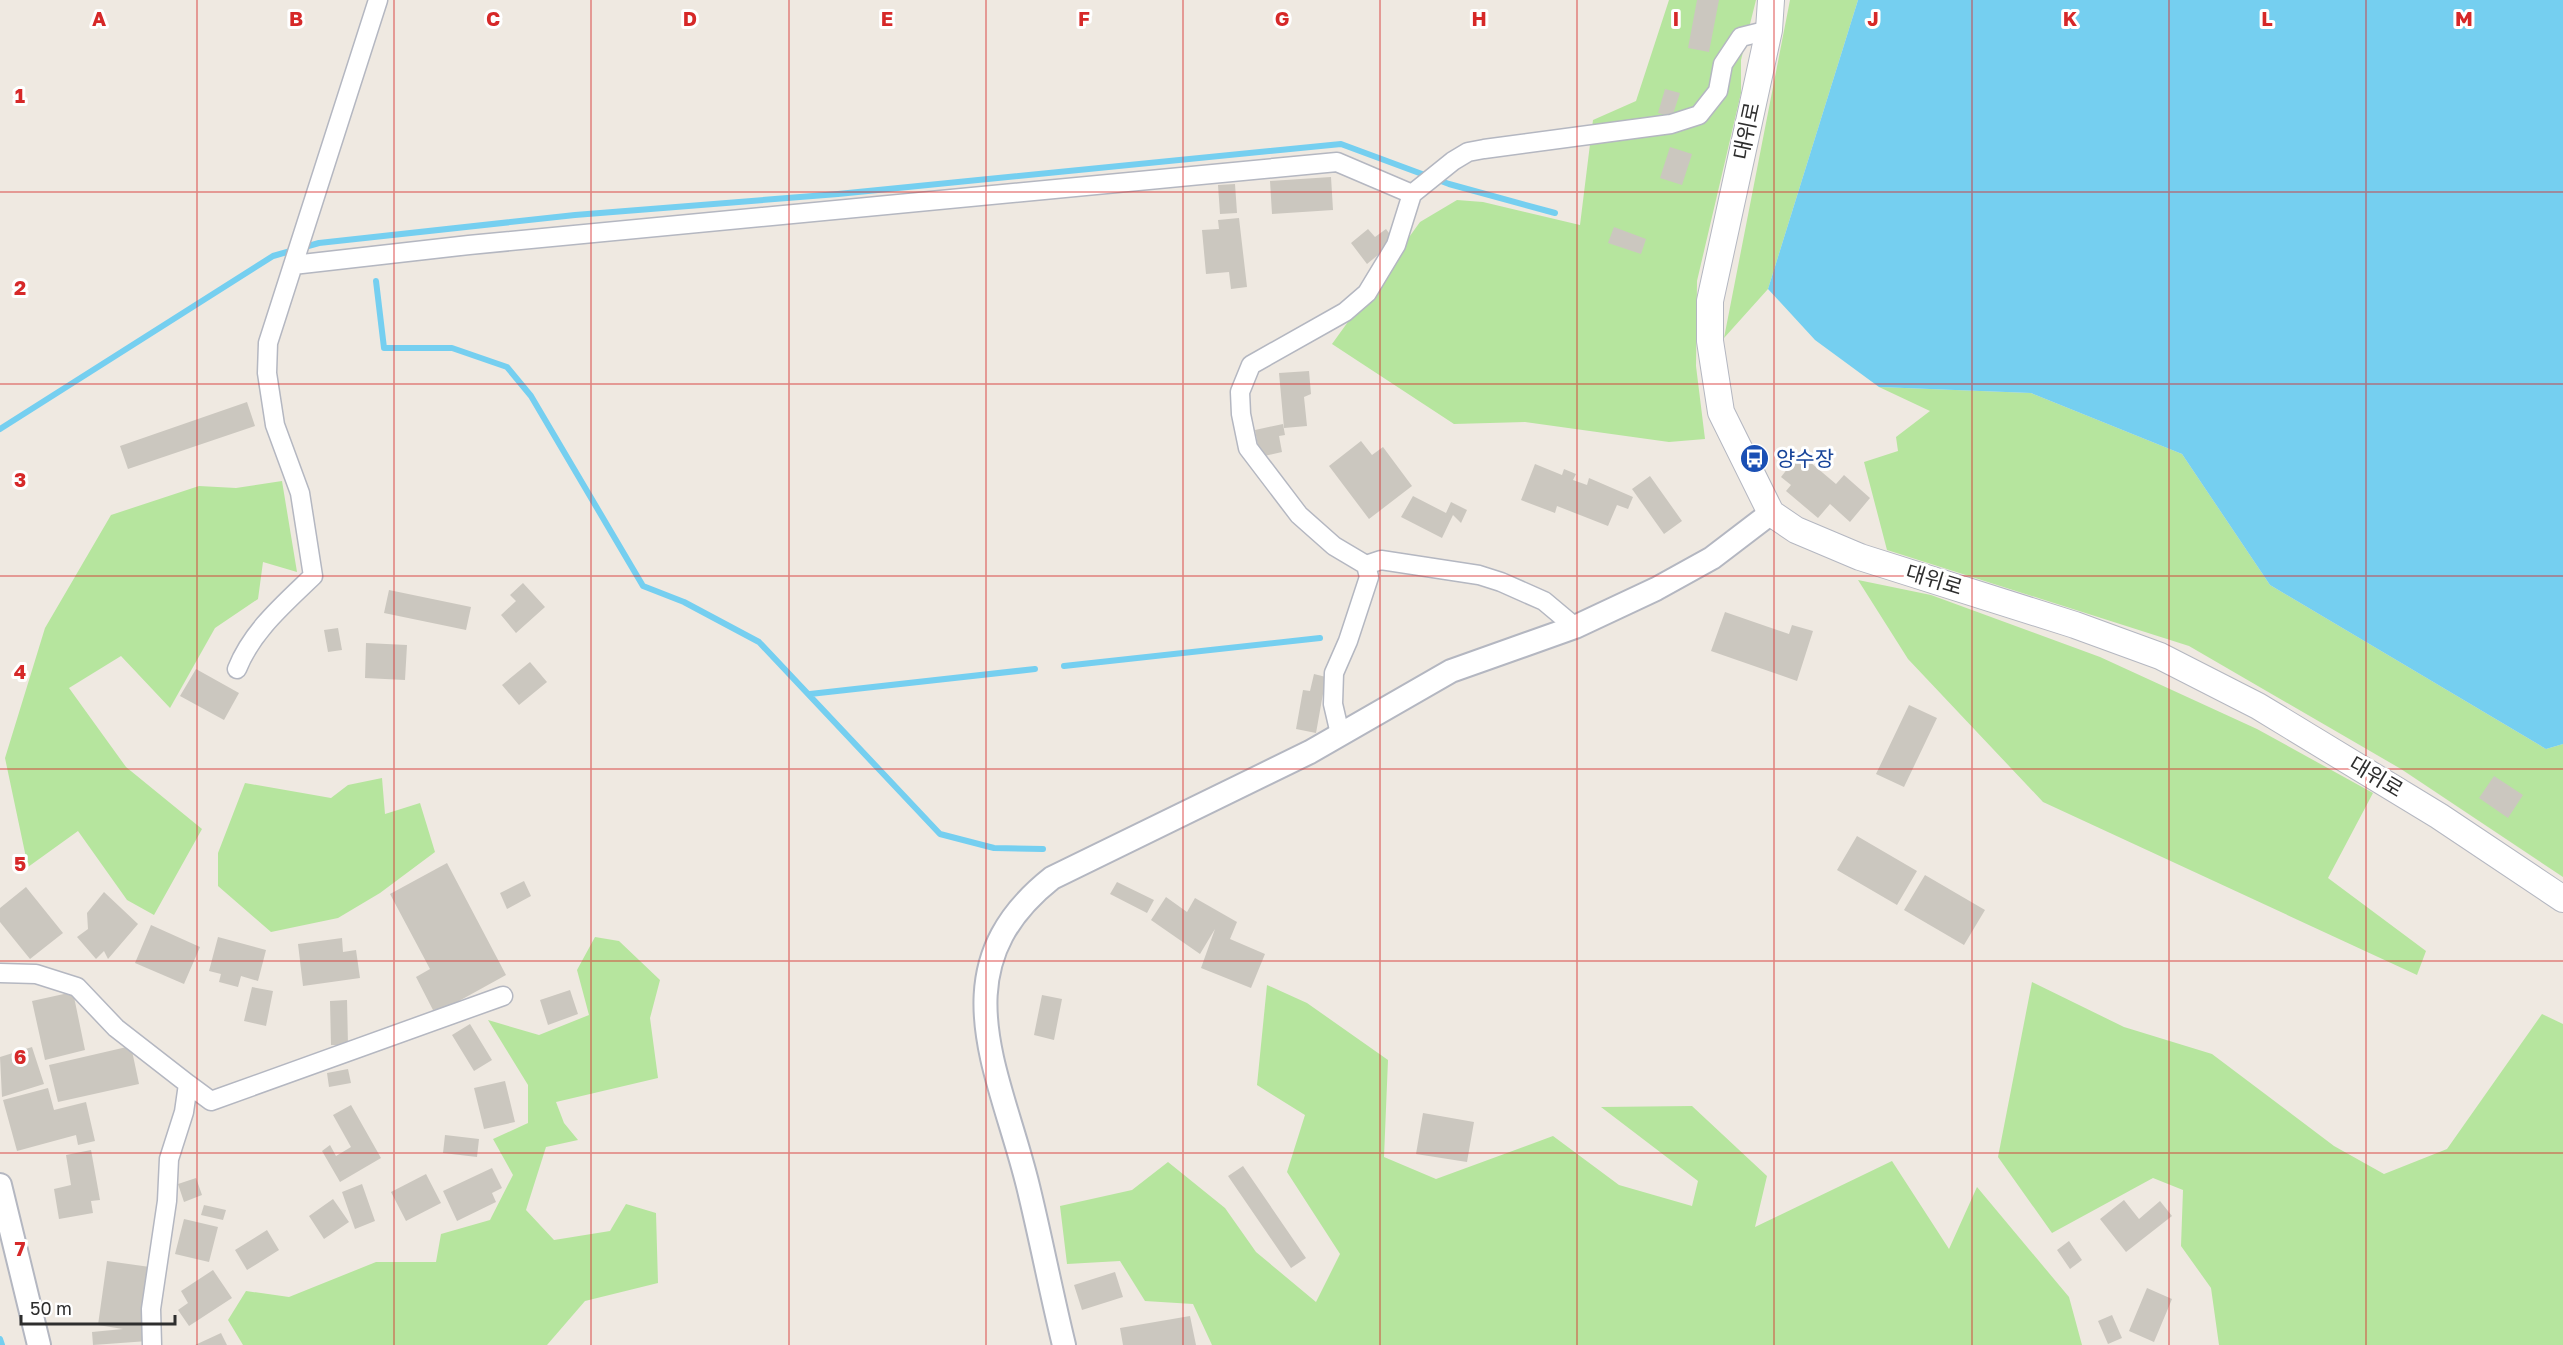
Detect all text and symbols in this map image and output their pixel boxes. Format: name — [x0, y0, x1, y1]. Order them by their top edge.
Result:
text: A — [92, 6, 106, 30]
text: B — [289, 6, 303, 30]
text: C — [486, 6, 500, 30]
text: D — [683, 6, 697, 30]
text: E — [881, 6, 893, 30]
text: F — [1078, 6, 1090, 30]
text: G — [1275, 6, 1289, 30]
text: H — [1471, 6, 1487, 30]
text: I — [1673, 6, 1679, 30]
text: J — [1867, 6, 1879, 30]
text: K — [2063, 6, 2078, 30]
text: L — [2261, 6, 2273, 30]
text: M — [2455, 6, 2473, 30]
text: 1 — [15, 83, 25, 107]
street label: 대위로 — [1727, 100, 1765, 162]
text: 2 — [14, 275, 26, 299]
bus stop icon: 양수장 — [1739, 443, 1771, 475]
place label: 양수장 — [1776, 445, 1834, 471]
text: 3 — [14, 467, 26, 491]
street label: 대위로 — [1903, 558, 1966, 600]
text: 4 — [14, 659, 26, 683]
street label: 대위로 — [2345, 750, 2408, 802]
text: 5 — [14, 851, 26, 875]
text: 6 — [14, 1044, 26, 1068]
text: 7 — [15, 1236, 26, 1260]
scale bar — [21, 1288, 176, 1326]
text: 50 m — [30, 1297, 72, 1319]

